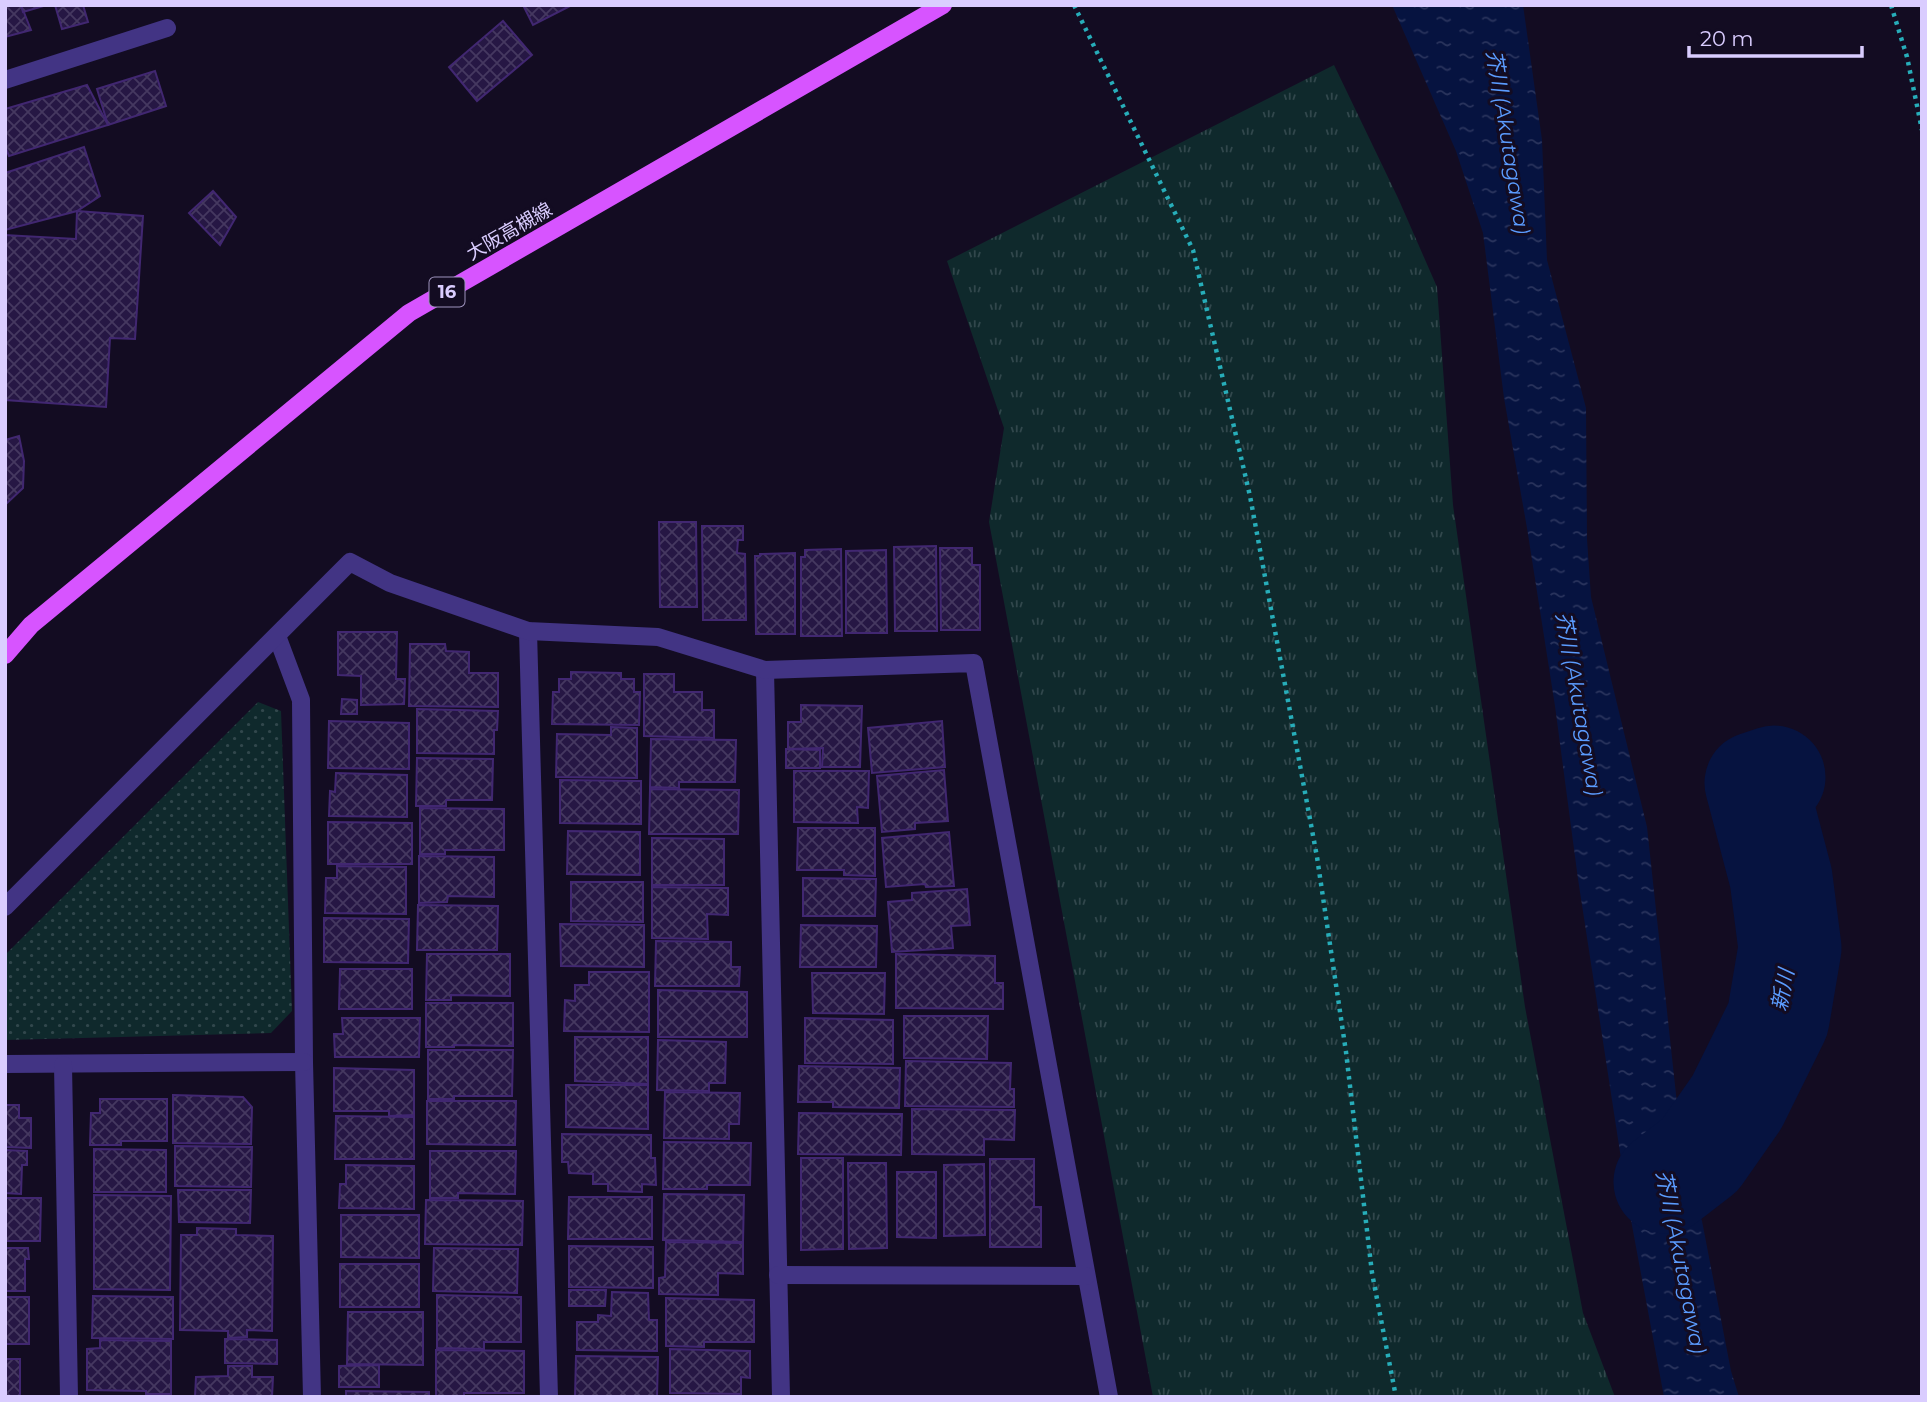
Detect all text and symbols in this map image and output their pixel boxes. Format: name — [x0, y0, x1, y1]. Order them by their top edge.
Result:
scale bar — [1689, 14, 1862, 58]
text: 20 m — [1700, 26, 1754, 51]
water label: 芥川 (Akutagawa) — [1482, 48, 1535, 236]
street label: 大阪高槻線 — [462, 198, 556, 265]
road number: 16 — [430, 278, 464, 306]
water label: 芥川 (Akutagawa) — [1551, 610, 1608, 798]
water label: 新川 — [1766, 965, 1799, 1013]
water label: 芥川 (Akutagawa) — [1651, 1168, 1712, 1356]

